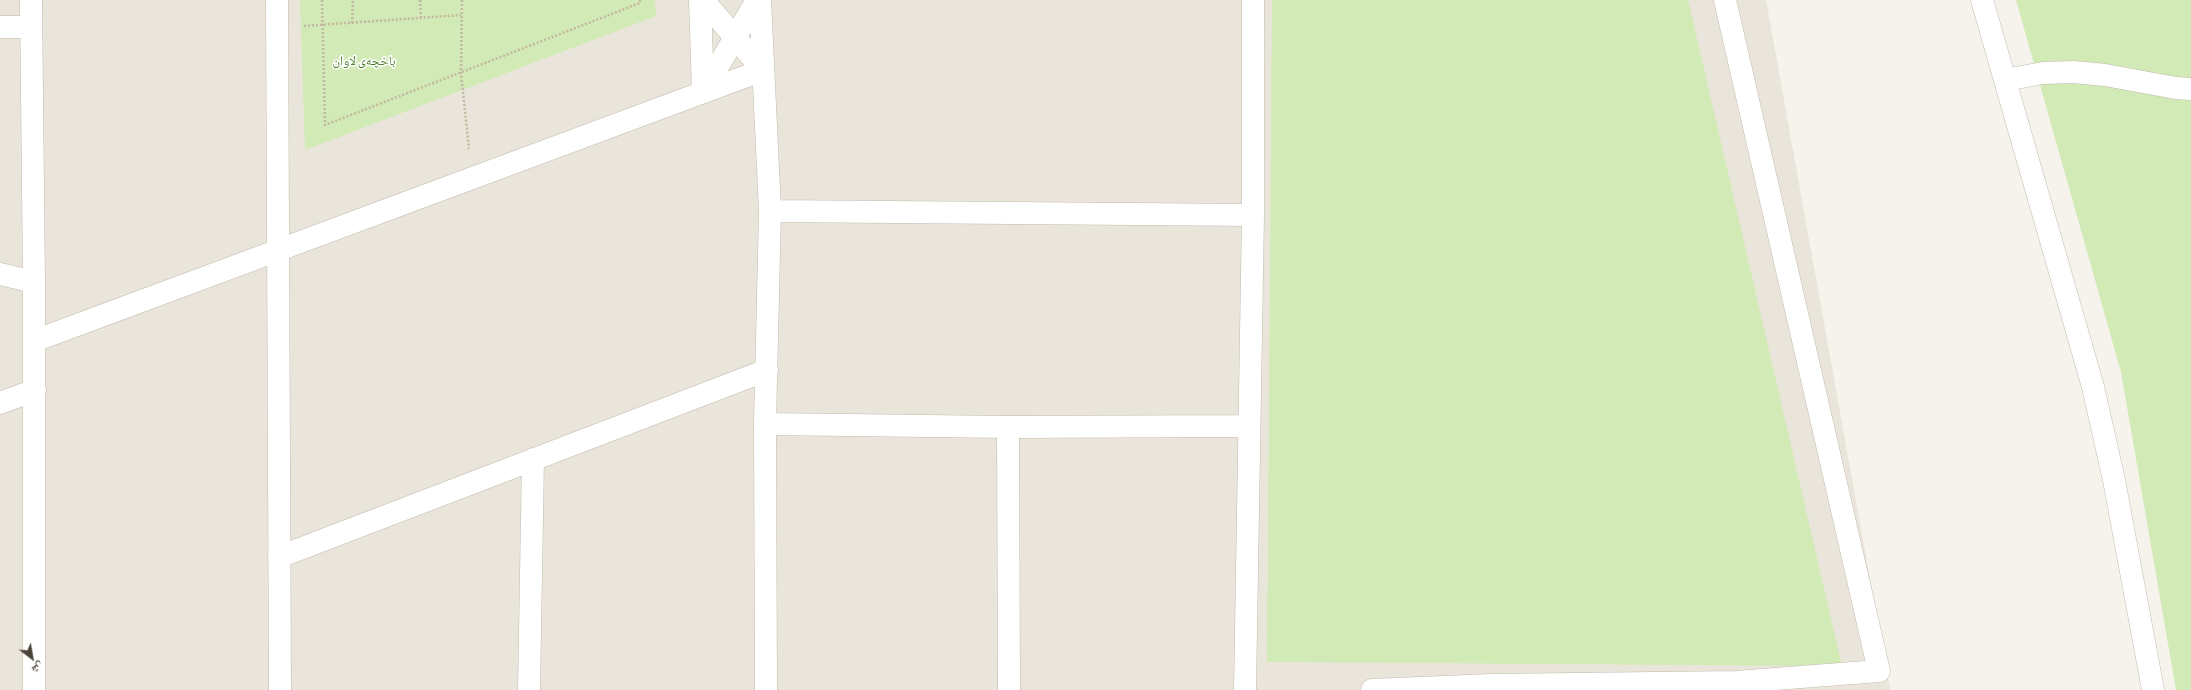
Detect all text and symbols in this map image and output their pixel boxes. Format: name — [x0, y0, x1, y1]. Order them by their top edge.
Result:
park label: باخچەی لاوان — [332, 53, 396, 69]
north arrow — [12, 638, 52, 678]
text: ش — [30, 660, 46, 676]

